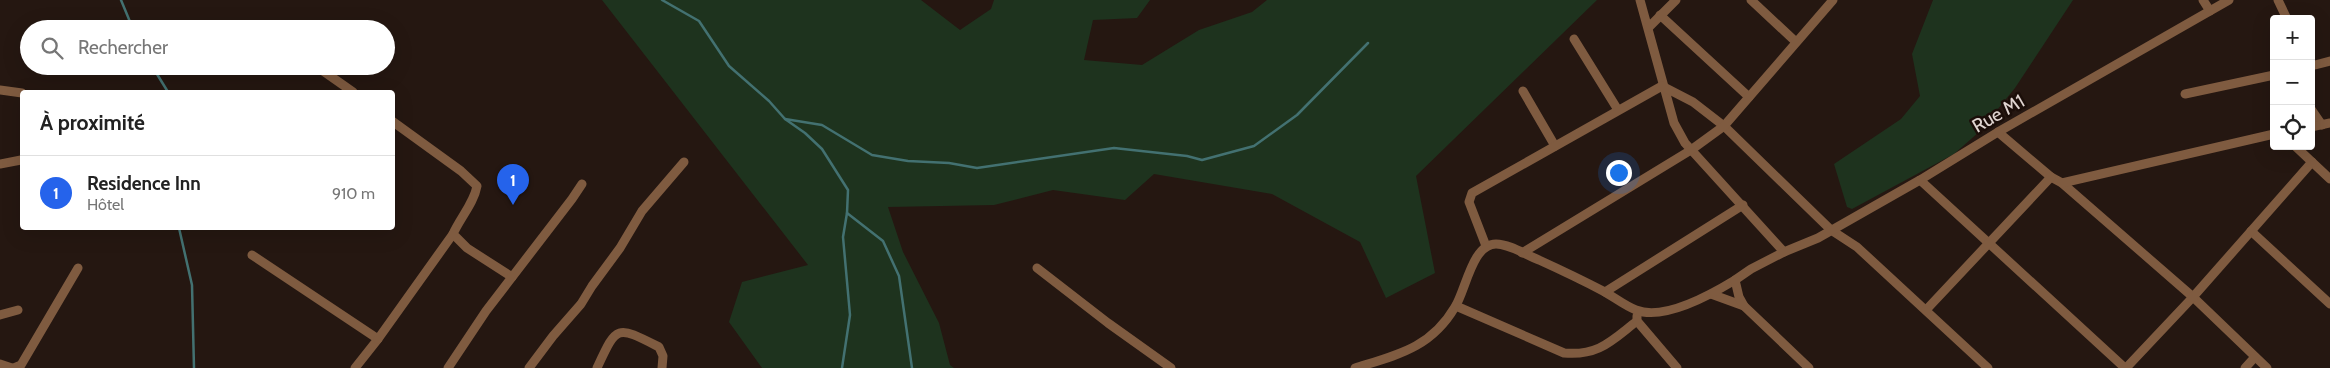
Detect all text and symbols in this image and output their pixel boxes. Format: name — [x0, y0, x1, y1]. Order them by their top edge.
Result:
map controls — [2270, 15, 2315, 150]
button: + — [2270, 15, 2315, 60]
search box — [20, 20, 395, 75]
icon: search — [38, 34, 66, 62]
text: Rechercher — [78, 36, 168, 59]
button: − — [2270, 60, 2315, 105]
street label: Rue M1 — [1968, 89, 2029, 138]
button: locate — [2270, 105, 2315, 150]
text: À proximité — [40, 110, 145, 135]
your location — [1606, 160, 1632, 186]
pin: 1 — [497, 164, 529, 205]
text: Residence Inn — [87, 172, 201, 195]
text: 1 — [53, 184, 59, 203]
text: 910 m — [332, 184, 375, 203]
text: Hôtel — [87, 195, 124, 214]

